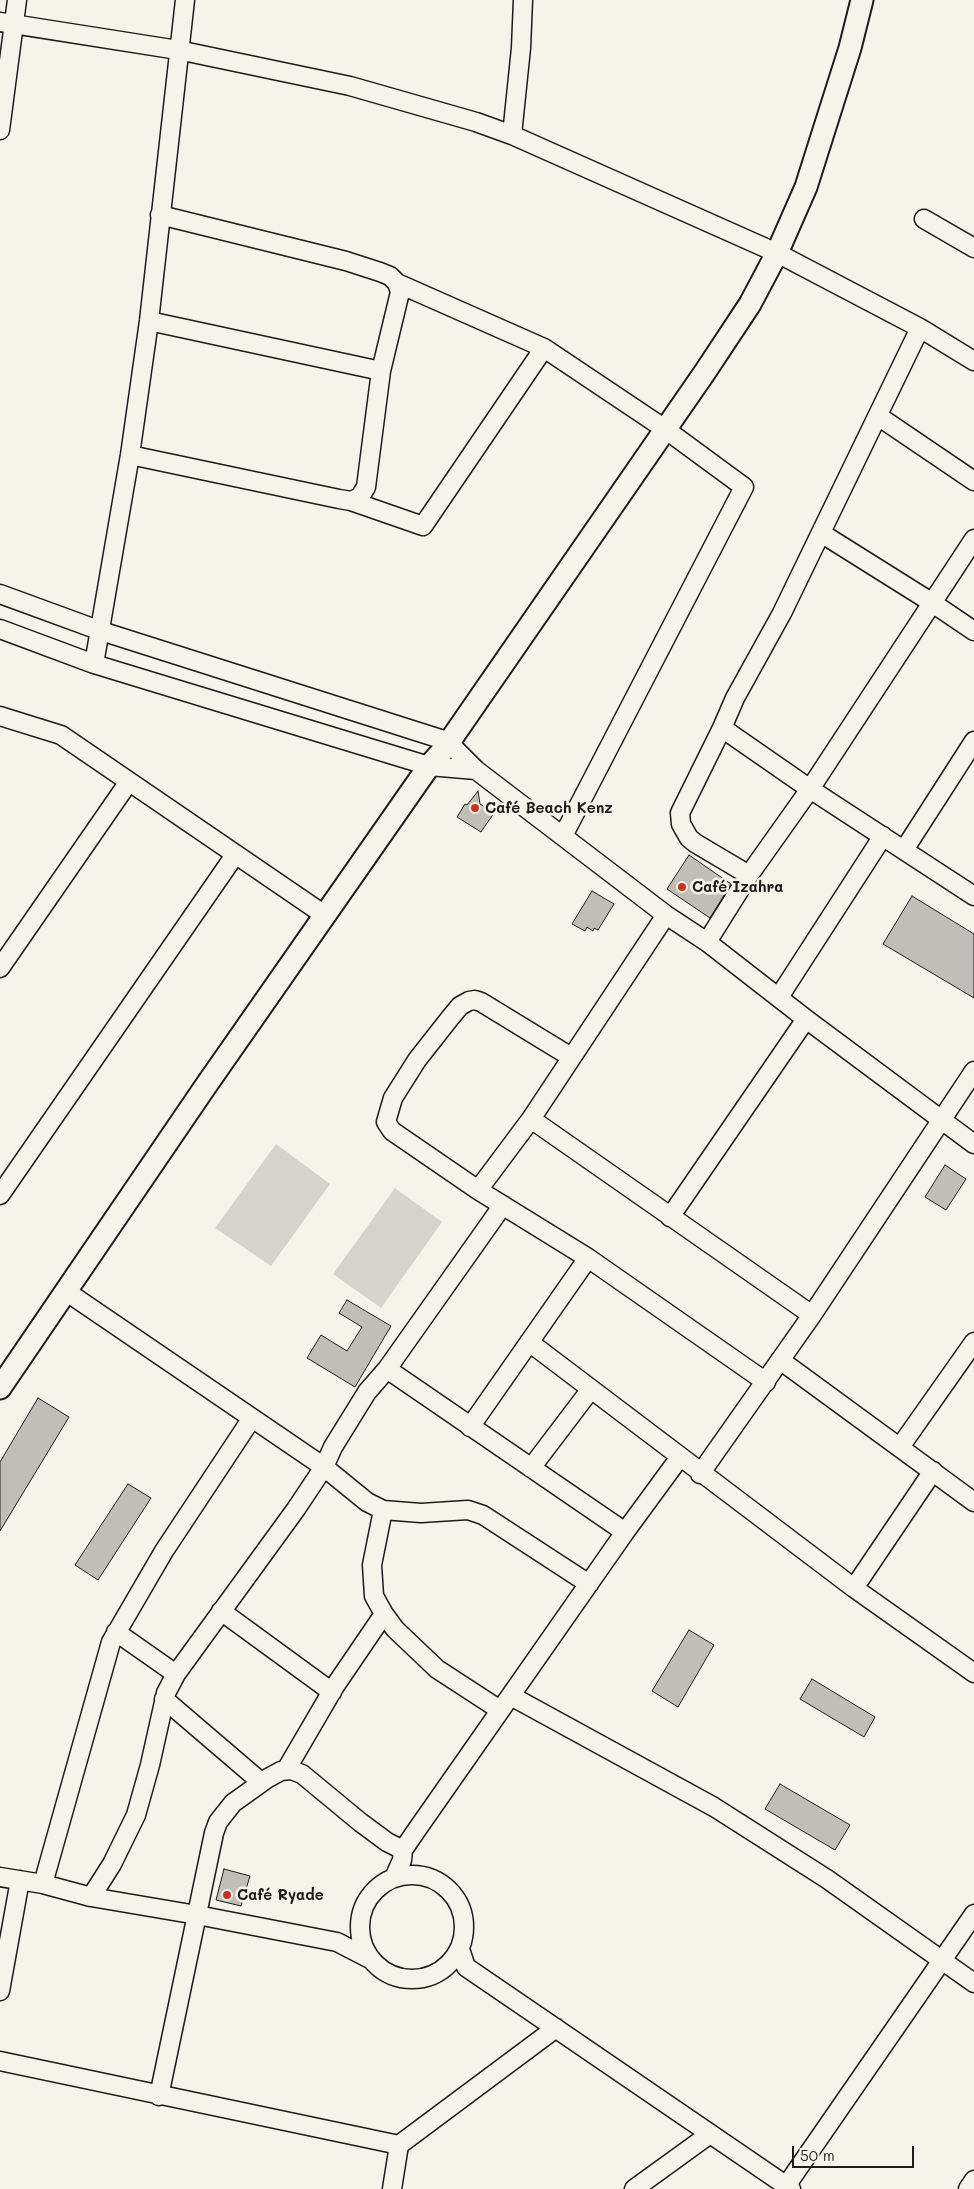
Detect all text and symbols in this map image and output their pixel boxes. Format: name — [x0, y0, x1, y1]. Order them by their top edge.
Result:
place label: Café Beach Kenz — [485, 799, 613, 817]
marker: Café Beach Kenz — [469, 802, 481, 814]
place label: Café Izahra — [692, 878, 784, 896]
marker: Café Izahra — [676, 881, 688, 893]
place label: Café Ryade — [237, 1886, 324, 1904]
marker: Café Ryade — [221, 1889, 233, 1901]
scale bar — [794, 2136, 916, 2168]
text: 50 m — [800, 2145, 835, 2165]

